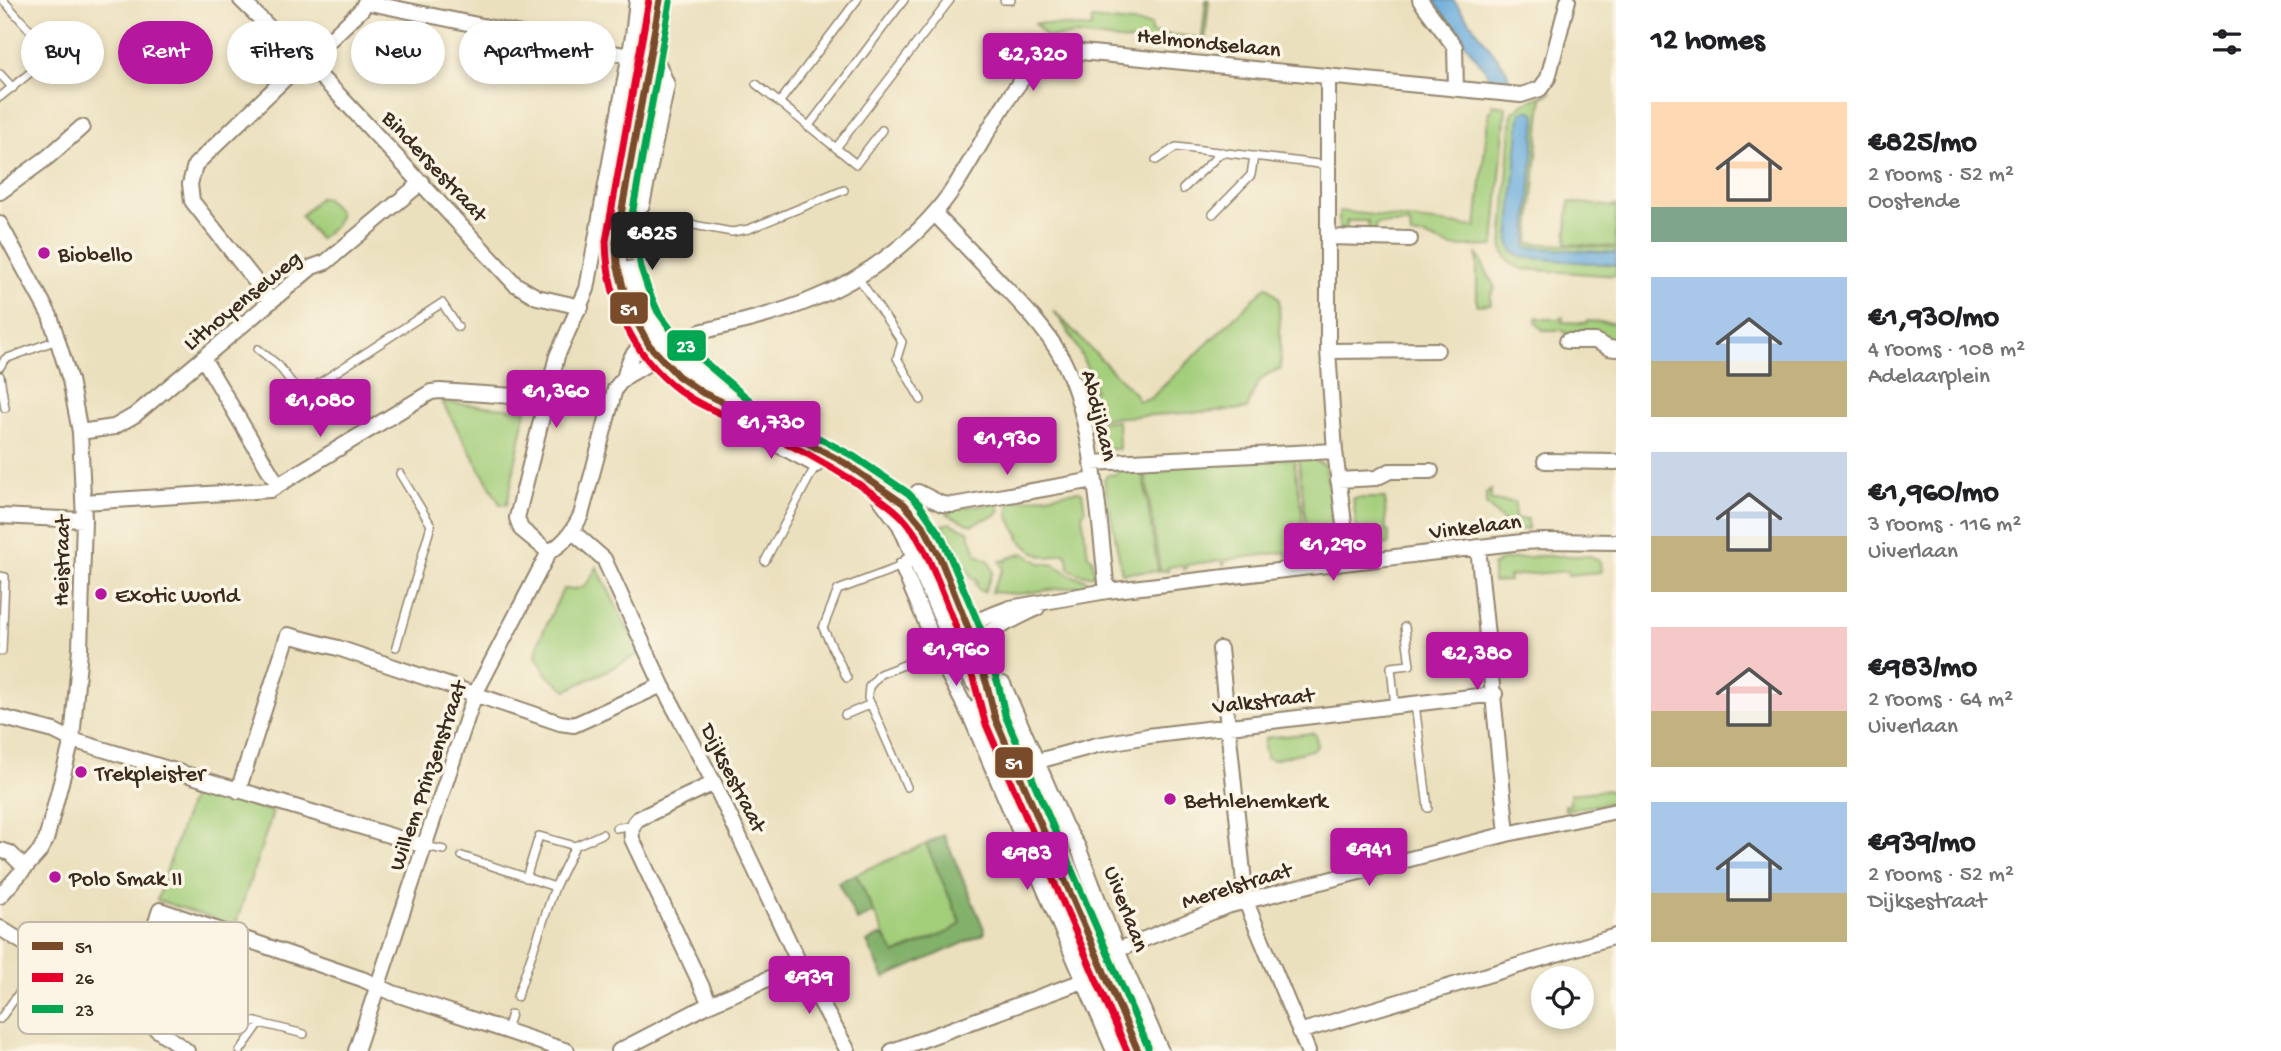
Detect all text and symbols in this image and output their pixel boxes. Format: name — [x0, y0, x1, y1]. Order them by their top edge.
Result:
chip: Buy — [21, 21, 104, 84]
chip: Rent — [118, 21, 213, 84]
chip: Filters — [227, 21, 337, 84]
chip: New — [351, 21, 445, 84]
chip: Apartment — [459, 21, 616, 84]
street label: Helmondselaan — [1135, 23, 1282, 65]
icon: filters — [2208, 23, 2246, 61]
text: 12 homes — [1651, 25, 1764, 60]
pin: €2,320 — [976, 34, 1090, 93]
text: €2,320 — [999, 42, 1067, 69]
street label: Bindersestraat — [374, 105, 493, 230]
text: €825/mo — [1868, 127, 1977, 162]
icon: home — [1707, 130, 1791, 214]
text: 2 rooms · 52 m² — [1868, 162, 2014, 189]
text: Oostende — [1868, 189, 1960, 216]
pin: €825 — [611, 212, 693, 272]
text: €825 — [627, 221, 677, 248]
place label: Biobello — [57, 243, 133, 270]
marker: Biobello — [36, 245, 52, 261]
street label: Lithoyenseweg — [179, 246, 308, 358]
line badge: 51 — [609, 291, 649, 325]
text: 51 — [620, 300, 638, 323]
text: €1,930/mo — [1868, 302, 1999, 337]
icon: home — [1707, 305, 1791, 389]
line badge: 23 — [666, 329, 707, 362]
text: 23 — [676, 337, 696, 360]
text: 4 rooms · 108 m² — [1868, 337, 2025, 364]
text: Adelaarplein — [1868, 364, 1990, 391]
street label: Abdijlaan — [1073, 368, 1122, 464]
pin: €1,360 — [499, 370, 613, 430]
text: €1,360 — [523, 379, 589, 406]
pin: €1,080 — [263, 380, 377, 439]
text: €1,080 — [286, 388, 354, 415]
pin: €1,730 — [714, 402, 828, 461]
text: €1,730 — [737, 410, 805, 437]
pin: €1,930 — [950, 418, 1064, 477]
text: €1,930 — [974, 426, 1040, 453]
text: €1,960/mo — [1868, 477, 1999, 512]
icon: home — [1707, 480, 1791, 564]
street label: Vinkelaan — [1427, 509, 1523, 548]
text: 3 rooms · 116 m² — [1868, 512, 2021, 539]
street label: Heistraat — [49, 514, 78, 607]
pin: €1,290 — [1276, 524, 1390, 583]
text: €1,290 — [1300, 532, 1366, 559]
text: Uiverlaan — [1868, 539, 1958, 566]
place label: Exotic World — [115, 584, 241, 611]
marker: Exotic World — [93, 586, 109, 602]
pin: €1,960 — [899, 628, 1013, 688]
pin: €2,380 — [1420, 632, 1534, 692]
text: €1,960 — [923, 637, 989, 664]
text: €2,380 — [1442, 641, 1512, 668]
text: €983/mo — [1868, 652, 1977, 687]
icon: home — [1707, 655, 1791, 739]
street label: Willem Prinzenstraat — [384, 676, 475, 875]
street label: Valkstraat — [1210, 683, 1317, 722]
text: 2 rooms · 64 m² — [1868, 687, 2013, 714]
text: Uiverlaan — [1868, 714, 1958, 741]
street label: Dijksestraat — [692, 718, 771, 839]
line badge: 51 — [994, 746, 1034, 779]
text: 51 — [1005, 754, 1023, 777]
place label: Trekpleister — [93, 762, 207, 789]
marker: Trekpleister — [73, 764, 89, 780]
place label: Bethlehemkerk — [1183, 789, 1330, 816]
marker: Bethlehemkerk — [1162, 791, 1178, 807]
text: €939/mo — [1868, 827, 1976, 862]
pin: €941 — [1328, 828, 1410, 888]
icon: home — [1707, 830, 1791, 914]
pin: €983 — [986, 832, 1068, 892]
text: €941 — [1346, 837, 1392, 864]
text: €983 — [1002, 841, 1052, 868]
street label: Merelstraat — [1179, 857, 1297, 917]
street label: Uiverlaan — [1096, 862, 1153, 956]
text: 2 rooms · 52 m² — [1868, 862, 2014, 889]
place label: Polo Smak II — [68, 867, 183, 894]
marker: Polo Smak II — [47, 869, 63, 885]
text: Dijksestraat — [1868, 889, 1986, 916]
legend — [18, 922, 248, 1034]
text: 51 — [75, 938, 93, 961]
pin: €939 — [768, 956, 850, 1016]
text: €939 — [785, 965, 833, 992]
map controls — [1531, 966, 1594, 1029]
button: locate — [1531, 966, 1594, 1029]
text: 26 — [75, 969, 94, 992]
text: 23 — [75, 1001, 94, 1024]

